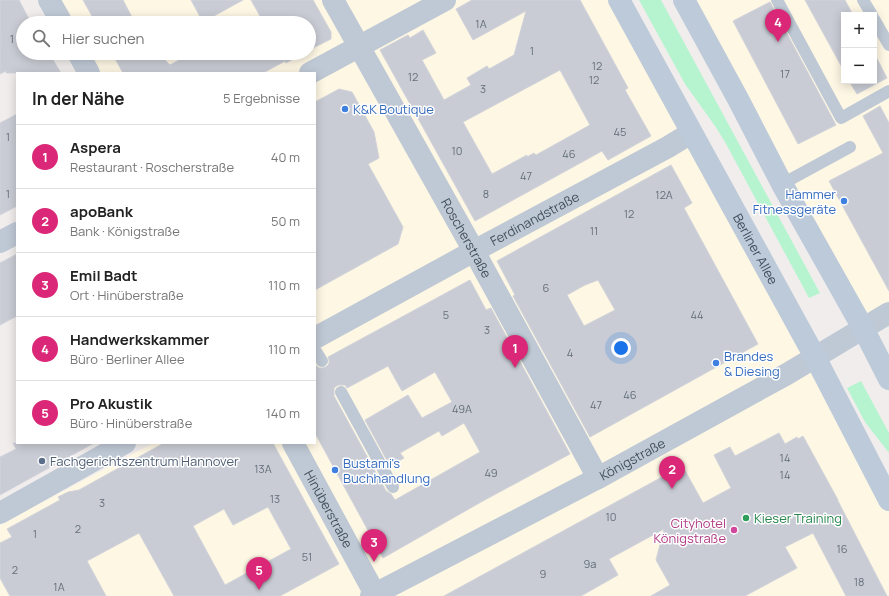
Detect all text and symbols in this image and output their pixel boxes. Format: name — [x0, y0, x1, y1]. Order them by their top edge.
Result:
pin: 4 — [765, 9, 791, 42]
map controls — [841, 12, 877, 84]
button: + — [841, 12, 877, 48]
search box — [16, 16, 316, 60]
house number: 1A — [475, 16, 487, 31]
icon: search — [30, 27, 52, 49]
text: Hier suchen — [62, 28, 144, 49]
house number: 1 — [10, 31, 14, 46]
house number: 1 — [530, 43, 534, 58]
button: − — [841, 48, 877, 84]
house number: 12 — [592, 58, 602, 73]
house number: 17 — [780, 66, 790, 81]
house number: 12 — [408, 69, 418, 84]
house number: 12 — [589, 72, 599, 87]
house number: 3 — [480, 81, 486, 96]
text: In der Nähe — [32, 87, 125, 110]
text: 5 Ergebnisse — [223, 89, 300, 107]
place label: K&K Boutique — [353, 100, 434, 118]
marker: K&K Boutique — [340, 104, 350, 114]
house number: 45 — [614, 124, 626, 139]
house number: 1 — [6, 129, 10, 144]
text: Aspera — [70, 137, 121, 158]
house number: 10 — [451, 143, 463, 158]
house number: 46 — [562, 146, 576, 161]
text: 1 — [42, 148, 48, 166]
text: 40 m — [271, 148, 300, 166]
text: Restaurant · Roscherstraße — [70, 158, 234, 176]
house number: 47 — [520, 168, 532, 183]
place label: Hammer Fitnessgeräte — [753, 185, 836, 218]
house number: 1 — [6, 186, 10, 201]
house number: 8 — [483, 186, 489, 201]
street label: Ferdinandstraße — [487, 187, 583, 250]
house number: 12A — [655, 187, 673, 202]
street label: Roscherstraße — [437, 195, 496, 282]
marker: Hammer Fitnessgeräte — [839, 196, 849, 206]
text: apoBank — [70, 201, 133, 222]
house number: 12 — [624, 206, 634, 221]
street label: Berliner Allee — [729, 210, 783, 288]
text: 2 — [41, 212, 49, 230]
text: 50 m — [271, 212, 300, 230]
text: Bank · Königstraße — [70, 222, 180, 240]
house number: 11 — [590, 223, 598, 238]
text: Emil Badt — [70, 265, 138, 286]
text: 3 — [41, 276, 49, 294]
text: 110 m — [268, 276, 300, 294]
house number: 6 — [543, 280, 550, 295]
text: Ort · Hinüberstraße — [70, 286, 184, 304]
house number: 5 — [443, 307, 449, 322]
house number: 44 — [690, 307, 704, 322]
house number: 3 — [484, 322, 490, 337]
text: Handwerkskammer — [70, 329, 209, 350]
pin: 1 — [502, 335, 528, 368]
your location — [611, 338, 631, 358]
text: 4 — [41, 340, 49, 358]
text: 110 m — [268, 340, 300, 358]
house number: 4 — [567, 345, 573, 360]
place label: Brandes & Diesing — [724, 347, 780, 380]
text: Büro · Berliner Allee — [70, 350, 184, 368]
marker: Brandes & Diesing — [711, 358, 721, 368]
house number: 46 — [623, 387, 637, 402]
text: Pro Akustik — [70, 393, 152, 414]
house number: 47 — [590, 397, 602, 412]
house number: 49A — [452, 401, 472, 416]
text: 5 — [41, 404, 49, 422]
text: 140 m — [266, 404, 300, 422]
text: Büro · Hinüberstraße — [70, 414, 192, 432]
street label: Königstraße — [596, 434, 669, 484]
house number: 14 — [780, 450, 790, 465]
place label: Fachgerichtszentrum Hannover — [50, 452, 239, 470]
place label: Bustami's Buchhandlung — [343, 454, 430, 487]
marker: Fachgerichtszentrum Hannover — [37, 456, 47, 466]
pin: 2 — [659, 456, 685, 489]
house number: 13A — [254, 461, 272, 476]
marker: Bustami's Buchhandlung — [330, 465, 340, 475]
house number: 49 — [484, 465, 498, 480]
street label: Hinüberstraße — [300, 467, 357, 551]
house number: 14 — [780, 467, 790, 482]
house number: 13 — [270, 491, 280, 506]
house number: 3 — [99, 495, 105, 510]
house number: 10 — [605, 509, 617, 524]
place label: Kieser Training — [754, 509, 842, 527]
marker: Kieser Training — [741, 513, 751, 523]
place label: Cityhotel Königstraße — [654, 514, 726, 547]
house number: 2 — [75, 521, 81, 536]
marker: Cityhotel Königstraße — [729, 525, 739, 535]
house number: 1 — [33, 526, 37, 541]
pin: 3 — [361, 529, 387, 562]
house number: 16 — [836, 541, 848, 556]
house number: 51 — [302, 549, 312, 564]
house number: 9a — [584, 556, 596, 571]
pin: 5 — [246, 557, 272, 590]
house number: 2 — [12, 562, 18, 577]
house number: 9 — [540, 566, 547, 581]
house number: 18 — [854, 574, 864, 589]
house number: 1A — [53, 579, 65, 594]

